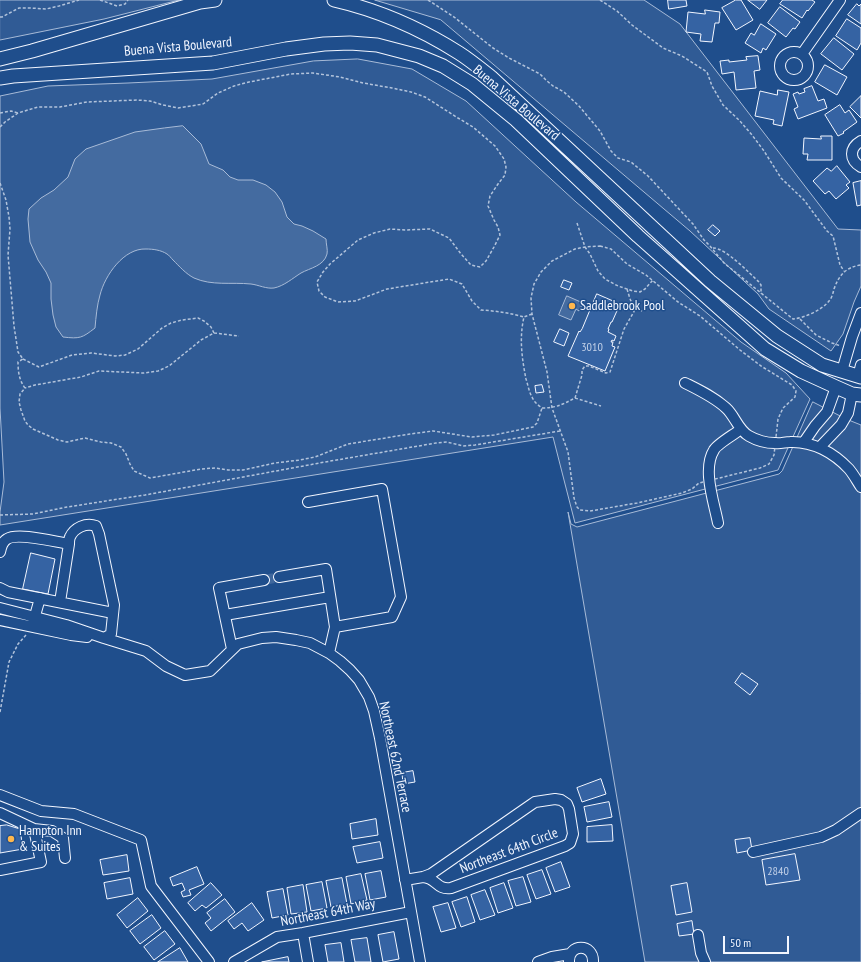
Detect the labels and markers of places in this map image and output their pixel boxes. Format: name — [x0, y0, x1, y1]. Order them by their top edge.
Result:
place label: Saddlebrook Pool — [580, 298, 664, 314]
marker: Saddlebrook Pool — [567, 301, 577, 311]
place label: Hampton Inn & Suites — [19, 823, 82, 856]
marker: Hampton Inn & Suites — [6, 834, 16, 844]

